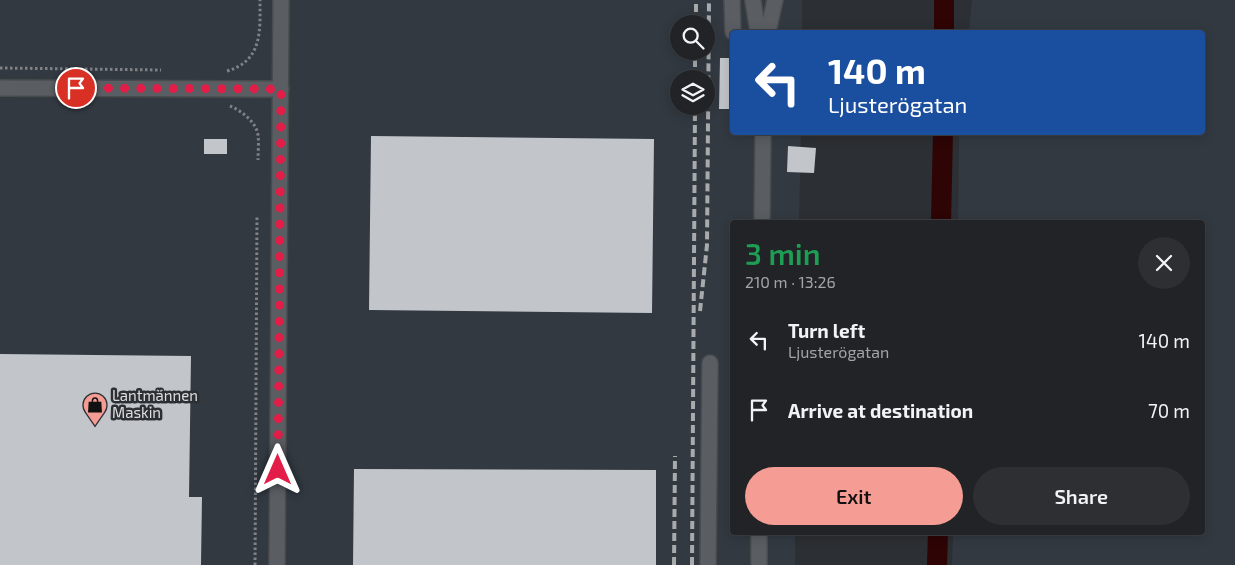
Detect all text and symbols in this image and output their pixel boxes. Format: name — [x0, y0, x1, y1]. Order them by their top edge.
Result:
map controls — [670, 15, 715, 115]
button: search — [670, 15, 715, 60]
text: 140 m — [828, 49, 926, 91]
icon: left — [745, 50, 810, 115]
pin — [55, 67, 97, 109]
button: layers — [670, 70, 715, 115]
icon: arrive — [62, 74, 90, 102]
text: Ljusterögatan — [828, 91, 967, 117]
text: 3 min — [745, 235, 821, 271]
button: close — [1138, 237, 1190, 289]
text: 210 m · 13:26 — [745, 272, 836, 291]
text: Turn left — [788, 319, 865, 342]
icon: left — [745, 326, 773, 354]
text: 140 m — [1138, 329, 1190, 352]
text: Ljusterögatan — [788, 342, 889, 361]
place label: Lantmännen Maskin — [112, 386, 198, 421]
shop icon: Lantmännen Maskin — [82, 392, 108, 426]
icon: arrive — [745, 396, 773, 424]
text: Arrive at destination — [788, 399, 973, 422]
text: 70 m — [1148, 399, 1190, 422]
position arrow — [251, 443, 303, 495]
button: Exit — [745, 467, 963, 525]
button: Share — [973, 467, 1190, 525]

